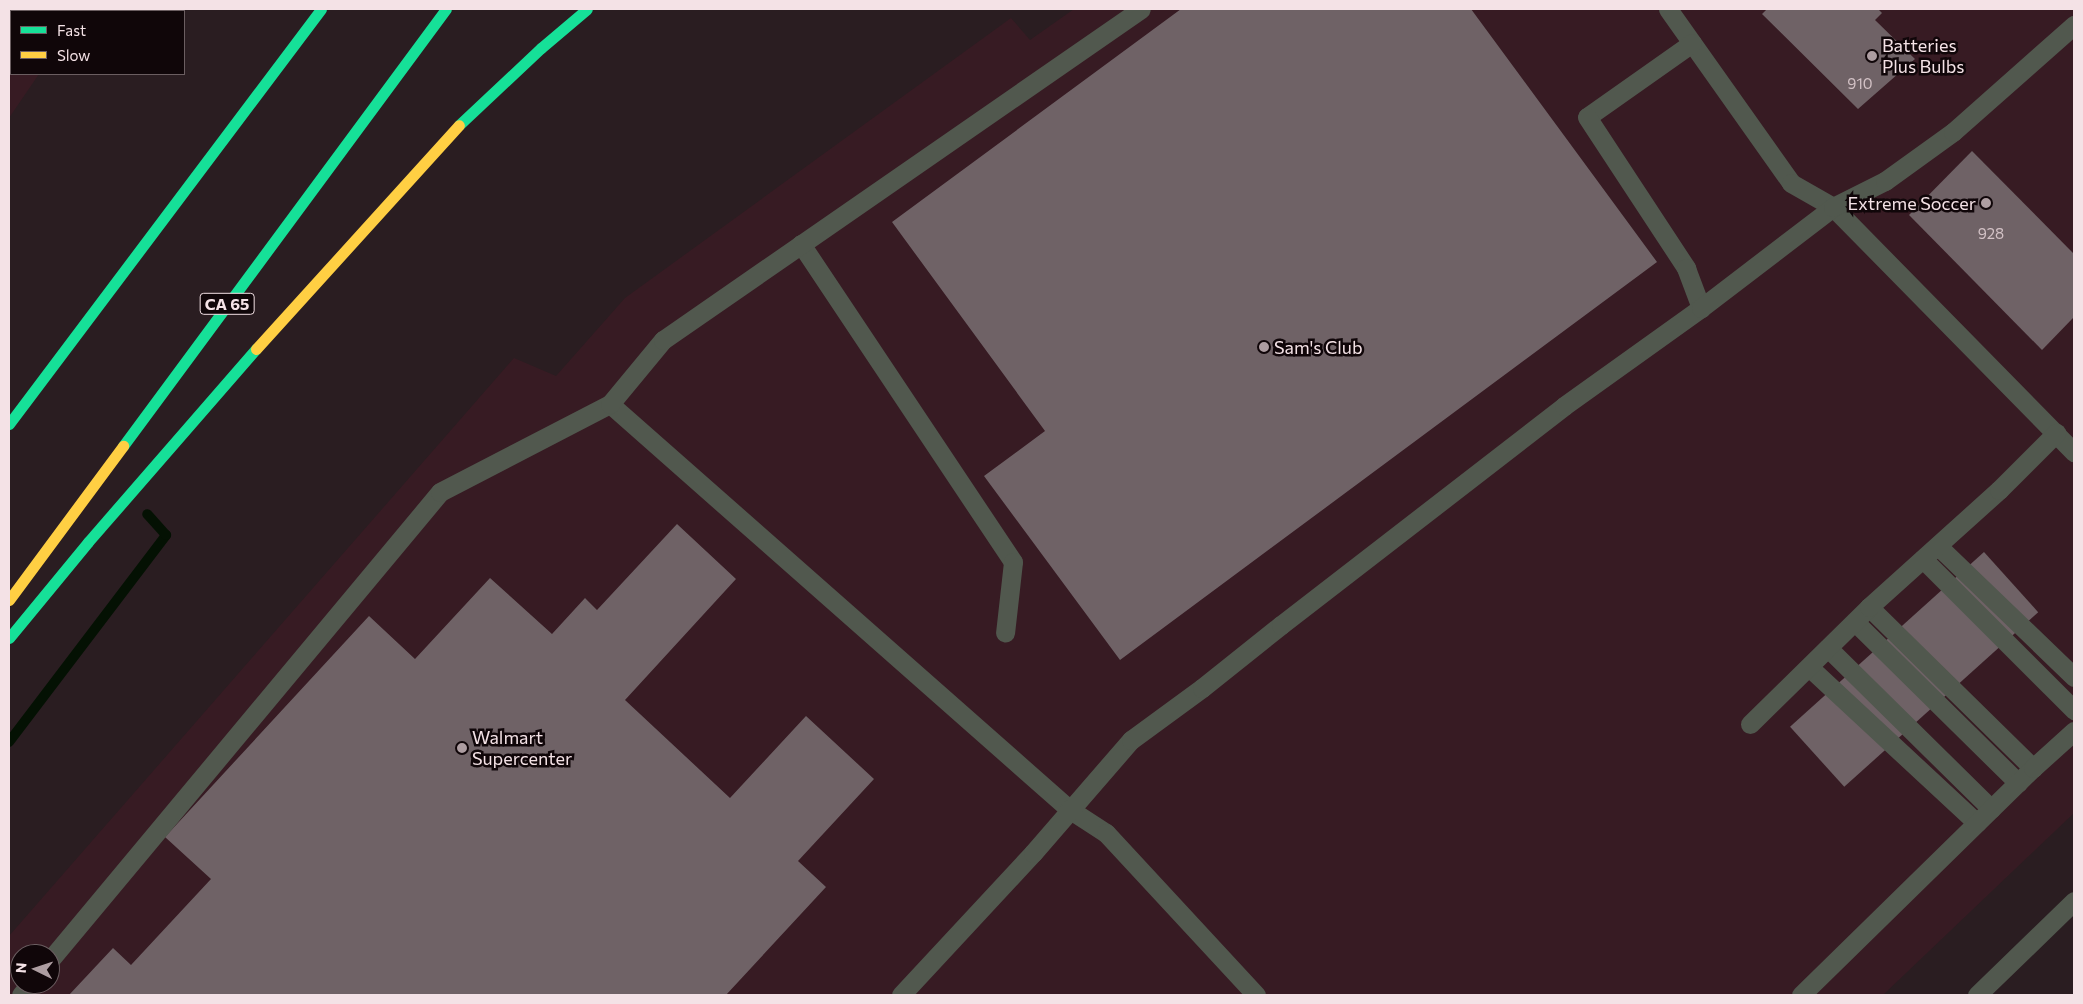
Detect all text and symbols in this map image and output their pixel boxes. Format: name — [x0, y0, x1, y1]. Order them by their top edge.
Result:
legend — [10, 10, 185, 75]
text: Fast — [57, 21, 86, 39]
place label: Batteries Plus Bulbs — [1882, 35, 1964, 78]
text: Slow — [57, 46, 90, 64]
marker: Batteries Plus Bulbs — [1866, 50, 1878, 62]
house number: 910 — [1847, 75, 1873, 93]
place label: Extreme Soccer — [1848, 192, 1976, 214]
marker: Extreme Soccer — [1980, 197, 1992, 209]
house number: 928 — [1978, 225, 2004, 243]
road number: CA 65 — [200, 290, 254, 318]
place label: Sam's Club — [1274, 336, 1363, 358]
marker: Sam's Club — [1258, 341, 1270, 353]
place label: Walmart Supercenter — [472, 727, 572, 770]
marker: Walmart Supercenter — [456, 742, 468, 754]
north arrow — [10, 944, 60, 994]
text: N — [12, 962, 29, 974]

